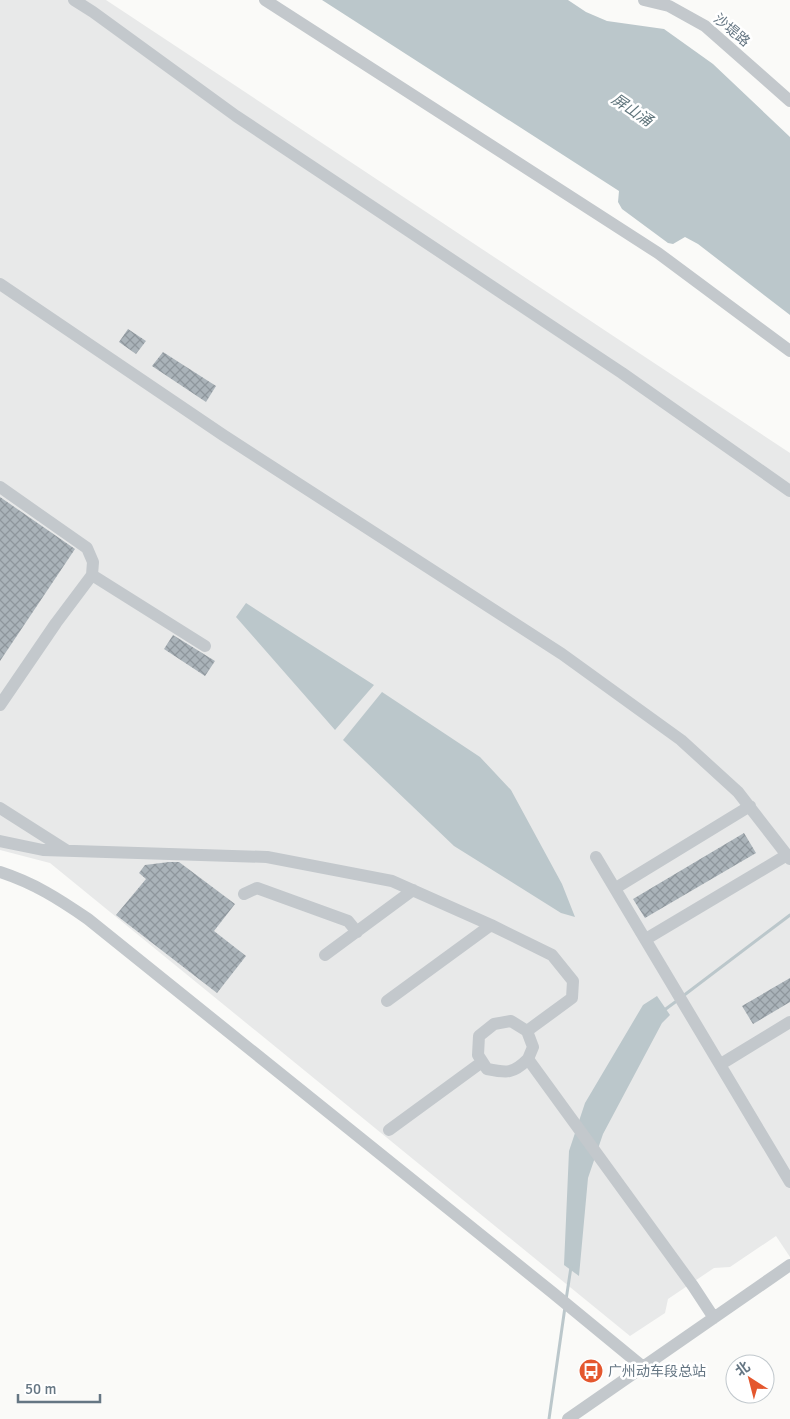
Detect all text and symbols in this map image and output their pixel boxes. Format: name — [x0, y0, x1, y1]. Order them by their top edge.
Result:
street label: 沙堤路 — [710, 10, 753, 50]
water label: 屏山涌 — [608, 90, 657, 131]
north arrow — [725, 1354, 775, 1404]
bus stop icon: 广州动车段总站 — [578, 1358, 604, 1384]
text: 北 — [732, 1358, 753, 1380]
place label: 广州动车段总站 — [608, 1363, 706, 1380]
scale bar — [18, 1372, 100, 1404]
text: 50 m — [25, 1380, 56, 1398]

